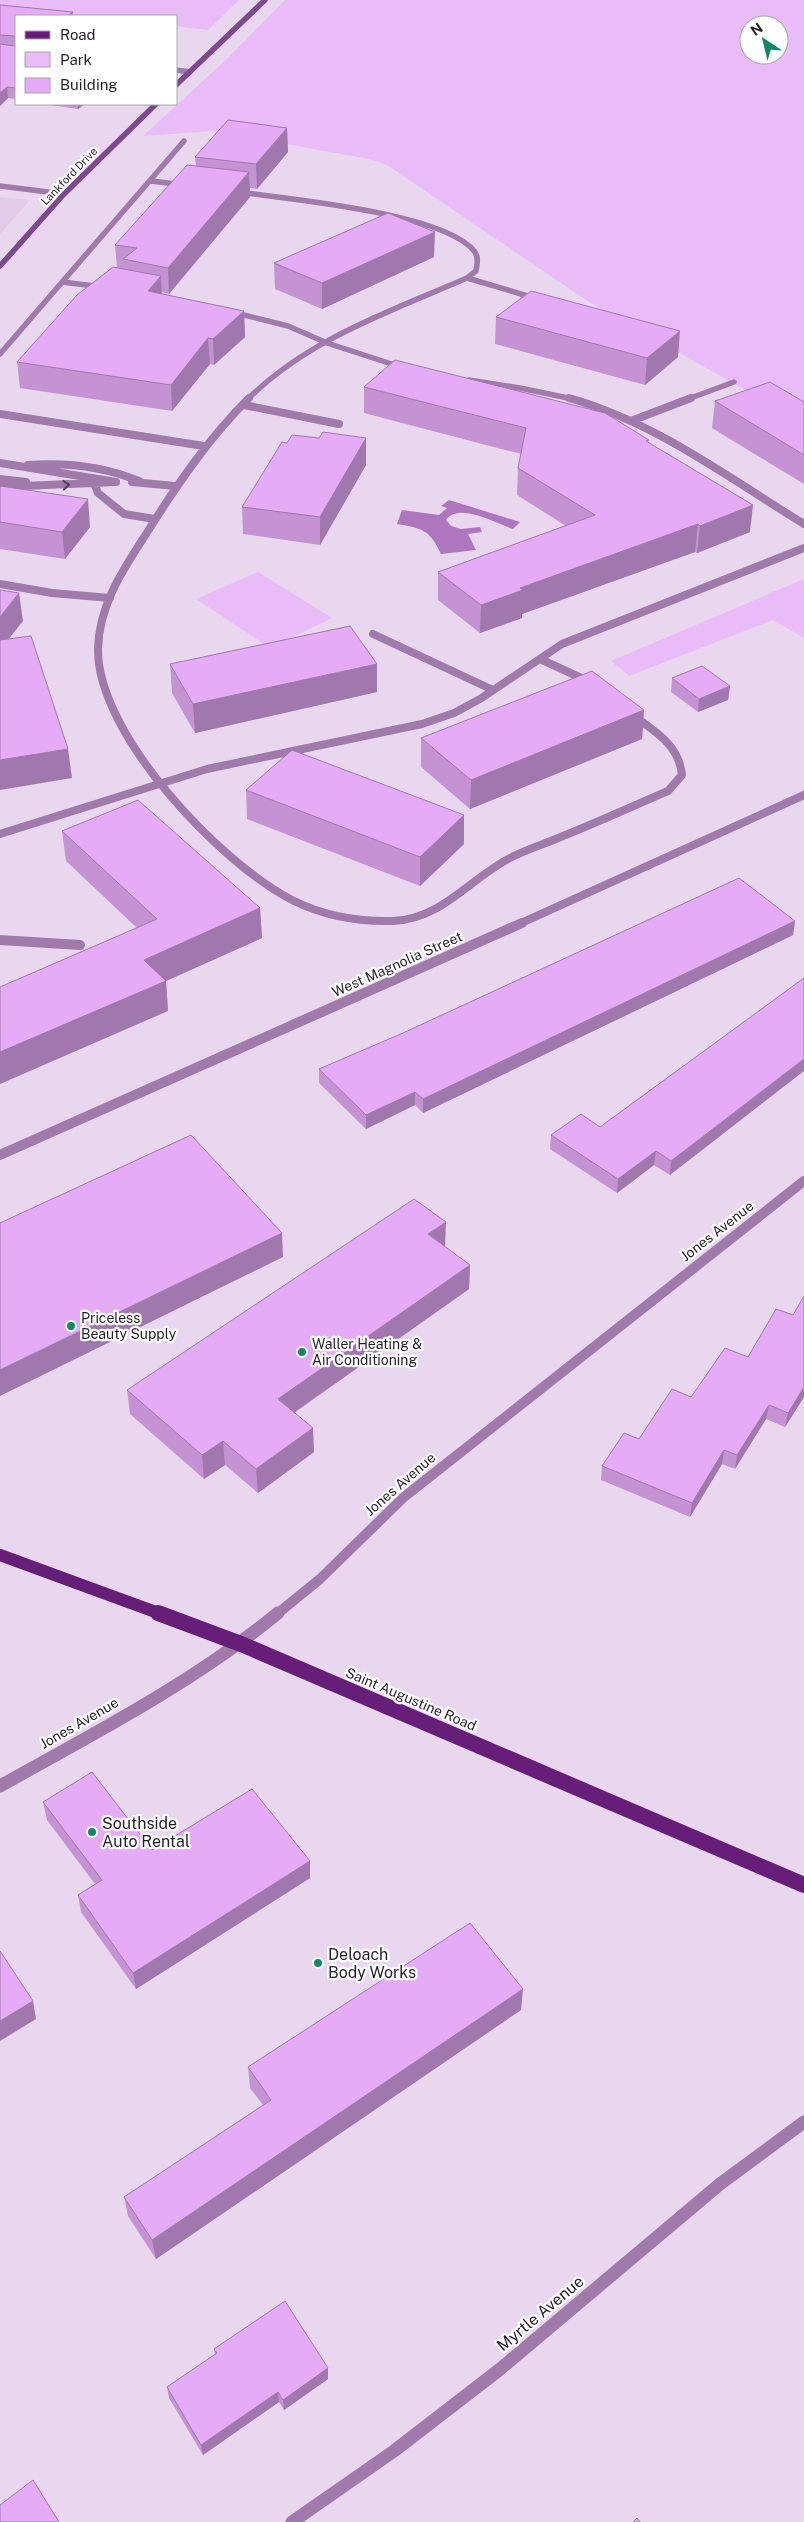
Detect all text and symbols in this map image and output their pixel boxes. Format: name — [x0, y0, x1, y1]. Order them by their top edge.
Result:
legend — [15, 15, 178, 105]
north arrow — [739, 15, 789, 65]
text: N — [747, 20, 766, 39]
text: Road — [60, 26, 96, 43]
text: Park — [60, 51, 92, 68]
text: Building — [60, 76, 118, 93]
street label: Lankford Drive — [39, 145, 99, 207]
one-way arrow — [62, 479, 70, 490]
street label: West Magnolia Street — [329, 928, 465, 1000]
street label: Jones Avenue — [677, 1198, 757, 1264]
place label: Priceless Beauty Supply — [81, 1310, 177, 1342]
marker: Priceless Beauty Supply — [65, 1320, 77, 1332]
place label: Waller Heating & Air Conditioning — [312, 1336, 422, 1368]
marker: Waller Heating & Air Conditioning — [296, 1346, 308, 1358]
street label: Jones Avenue — [362, 1449, 438, 1519]
street label: Saint Augustine Road — [343, 1664, 479, 1734]
street label: Jones Avenue — [37, 1694, 121, 1752]
place label: Southside Auto Rental — [102, 1814, 190, 1851]
marker: Southside Auto Rental — [86, 1826, 98, 1838]
place label: Deloach Body Works — [328, 1945, 416, 1982]
marker: Deloach Body Works — [312, 1957, 324, 1969]
street label: Myrtle Avenue — [493, 2272, 587, 2355]

